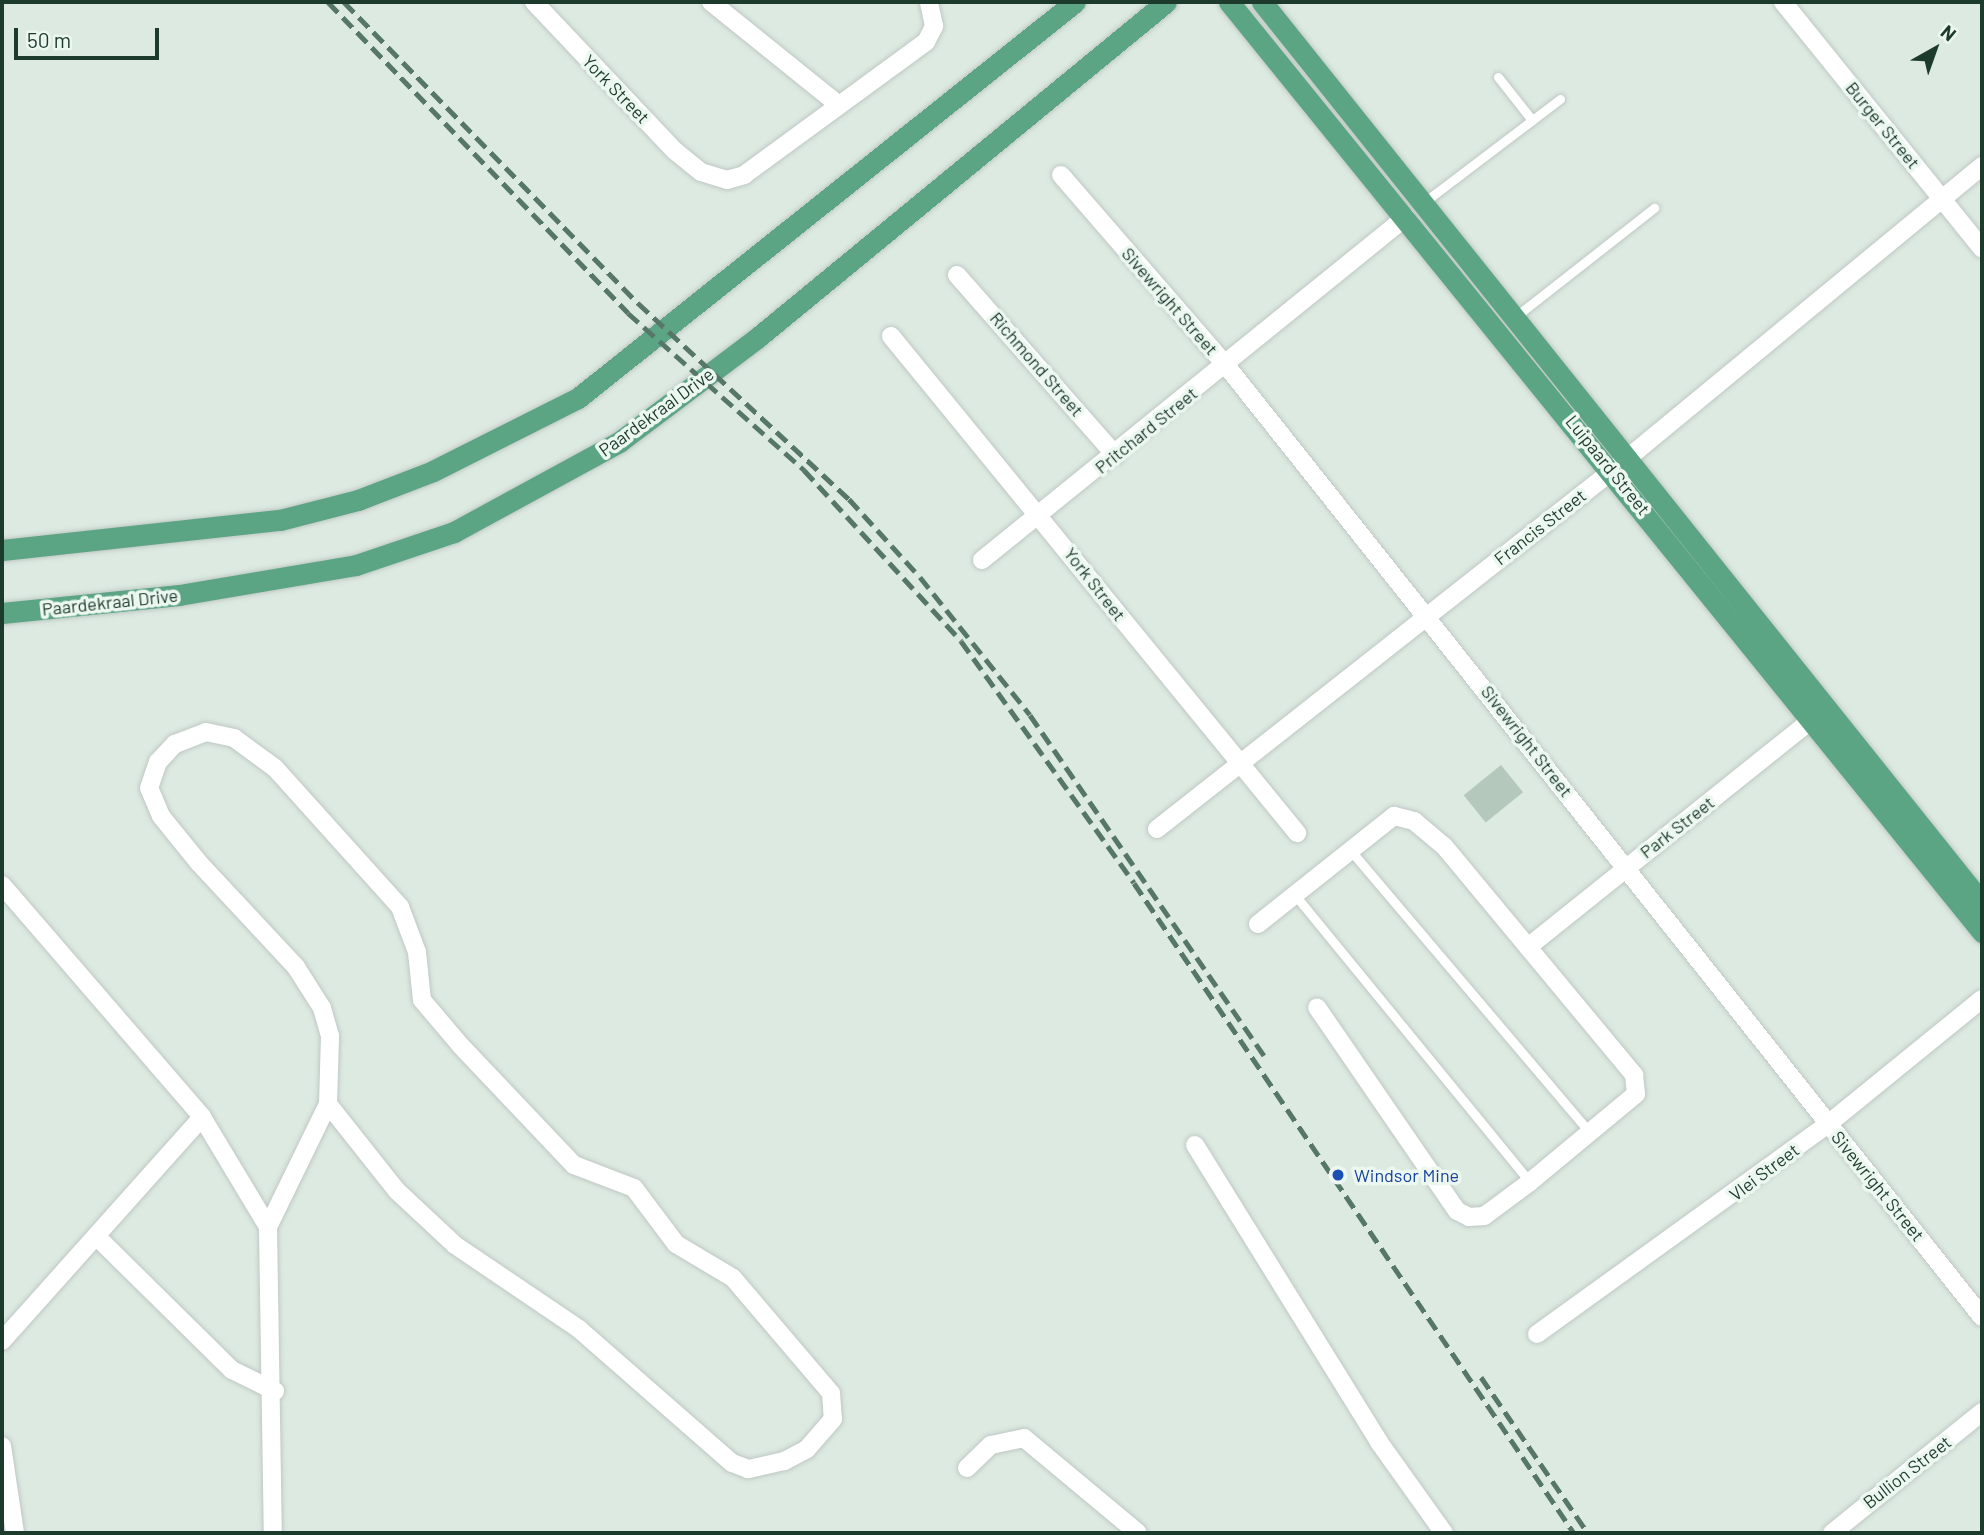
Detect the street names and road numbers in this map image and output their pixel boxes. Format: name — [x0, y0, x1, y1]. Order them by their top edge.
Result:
street label: York Street — [578, 50, 654, 128]
street label: Burger Street — [1841, 77, 1925, 173]
street label: Sivewright Street — [1117, 243, 1223, 359]
street label: Richmond Street — [986, 307, 1088, 421]
street label: Paardekraal Drive — [594, 363, 718, 461]
street label: Pritchard Street — [1090, 382, 1202, 478]
street label: Luipaard Street — [1561, 411, 1655, 519]
street label: Francis Street — [1490, 484, 1590, 570]
street label: York Street — [1060, 543, 1130, 625]
street label: Paardekraal Drive — [41, 584, 179, 620]
street label: Sivewright Street — [1477, 681, 1577, 801]
street label: Park Street — [1636, 791, 1718, 863]
street label: Sivewright Street — [1827, 1127, 1929, 1245]
street label: Vlei Street — [1725, 1139, 1803, 1205]
street label: Bullion Street — [1859, 1431, 1955, 1513]

